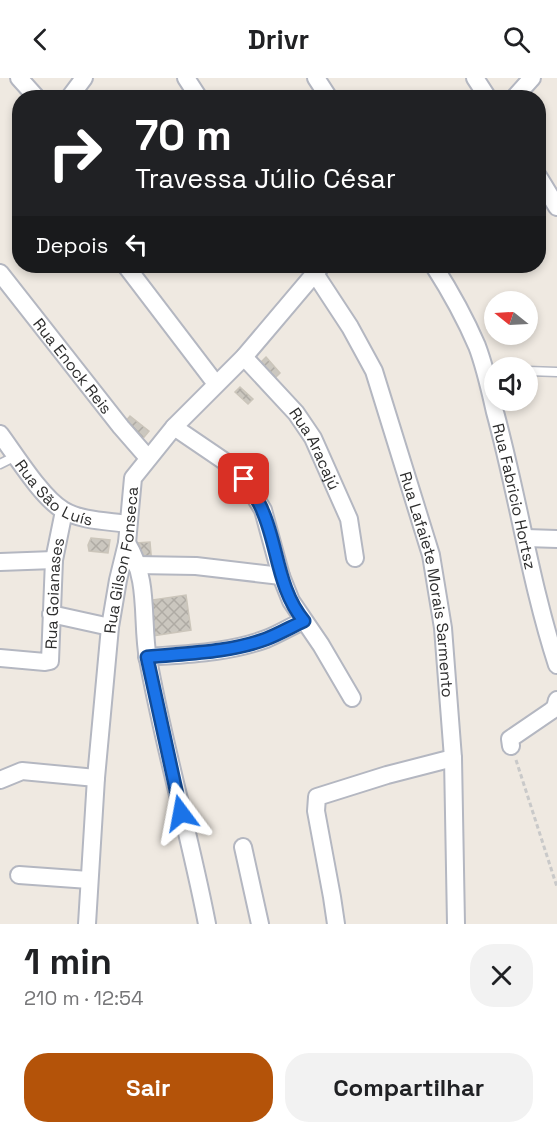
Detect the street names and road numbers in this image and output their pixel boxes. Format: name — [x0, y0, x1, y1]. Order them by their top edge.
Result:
street label: Rua Enock Reis — [29, 314, 117, 418]
street label: Rua Aracajú — [285, 403, 345, 493]
street label: Rua Fabricio Hortsz — [488, 421, 541, 571]
street label: Rua São Luís — [11, 455, 94, 530]
street label: Rua Lafaiete Morais Sarmento — [395, 469, 459, 698]
street label: Rua Gilson Fonseca — [99, 486, 143, 634]
street label: Rua Goianases — [40, 536, 69, 650]

